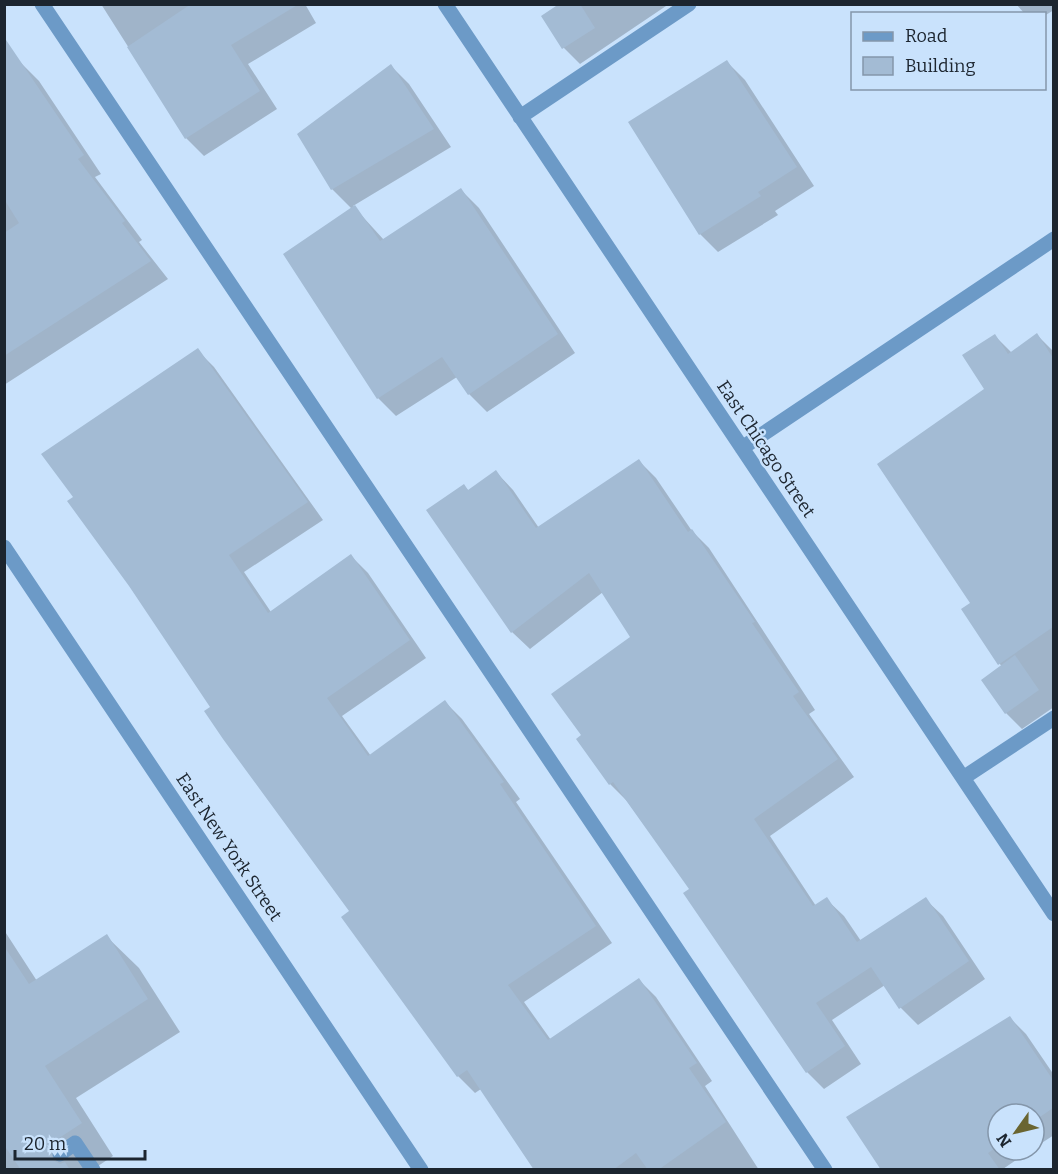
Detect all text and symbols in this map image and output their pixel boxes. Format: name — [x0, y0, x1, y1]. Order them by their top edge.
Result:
legend — [851, 12, 1046, 90]
text: Road — [905, 25, 948, 47]
text: Building — [905, 55, 976, 77]
street label: East Chicago Street — [712, 376, 820, 522]
street label: East New York Street — [171, 769, 287, 926]
north arrow — [986, 1102, 1046, 1162]
scale bar — [15, 1123, 146, 1161]
text: N — [993, 1130, 1015, 1151]
text: 20 m — [24, 1133, 66, 1155]

